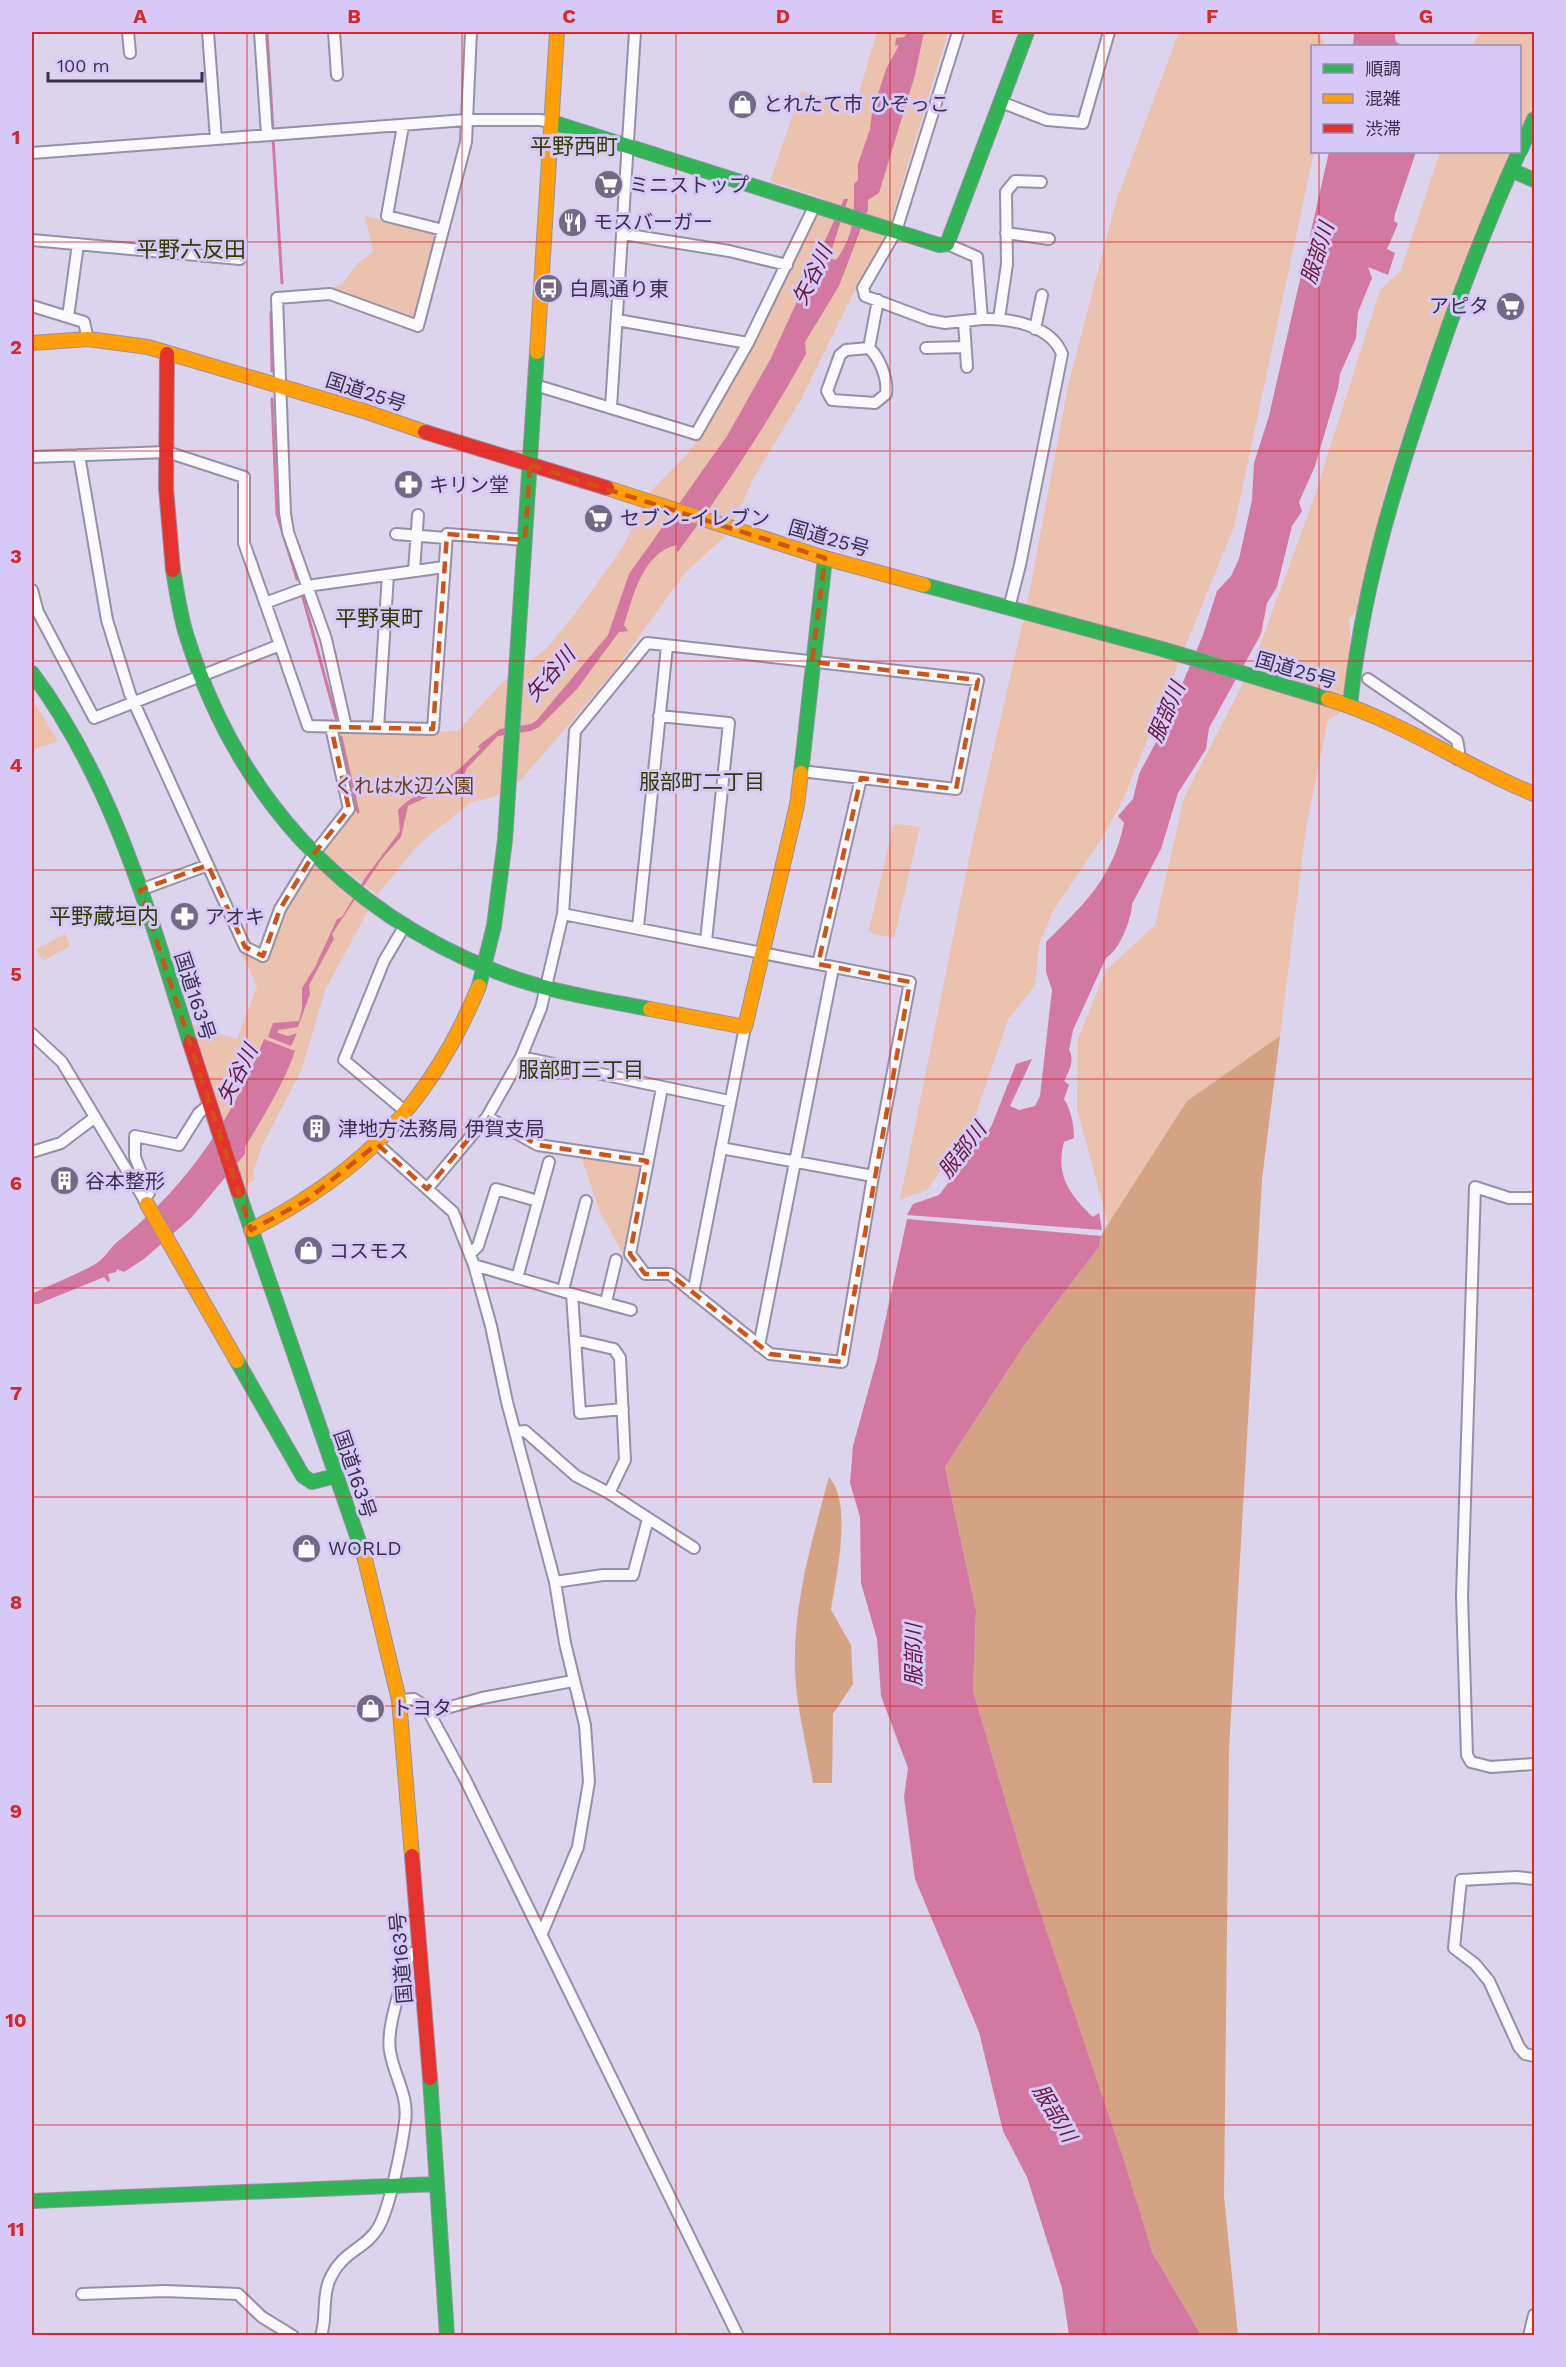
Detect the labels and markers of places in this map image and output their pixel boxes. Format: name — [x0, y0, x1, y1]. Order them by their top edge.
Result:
shop icon: とれたて市 ひぞっこ — [726, 88, 758, 120]
place label: とれたて市 ひぞっこ — [763, 92, 950, 116]
supermarket icon: ミニストップ — [592, 169, 624, 201]
place label: ミニストップ — [629, 173, 749, 197]
restaurant icon: モスバーガー — [556, 206, 588, 238]
place label: モスバーガー — [593, 210, 713, 234]
bus stop icon: 白鳳通り東 — [532, 273, 564, 305]
place label: 白鳳通り東 — [569, 277, 669, 301]
supermarket icon: アピタ — [1494, 290, 1526, 322]
place label: アピタ — [1429, 294, 1489, 318]
pharmacy icon: キリン堂 — [392, 469, 424, 501]
place label: キリン堂 — [429, 473, 509, 497]
supermarket icon: セブン-イレブン — [583, 502, 615, 534]
place label: セブン-イレブン — [620, 506, 770, 530]
pharmacy icon: アオキ — [168, 901, 200, 933]
place label: アオキ — [205, 905, 265, 929]
building icon: 津地方法務局 伊賀支局 — [301, 1113, 333, 1145]
place label: 津地方法務局 伊賀支局 — [338, 1117, 545, 1141]
building icon: 谷本整形 — [48, 1165, 80, 1197]
place label: 谷本整形 — [85, 1169, 165, 1193]
shop icon: コスモス — [292, 1235, 324, 1267]
place label: コスモス — [329, 1239, 409, 1263]
shop icon: WORLD — [291, 1532, 323, 1564]
place label: WORLD — [328, 1536, 402, 1560]
shop icon: トヨタ — [355, 1692, 387, 1724]
place label: トヨタ — [392, 1696, 452, 1720]

